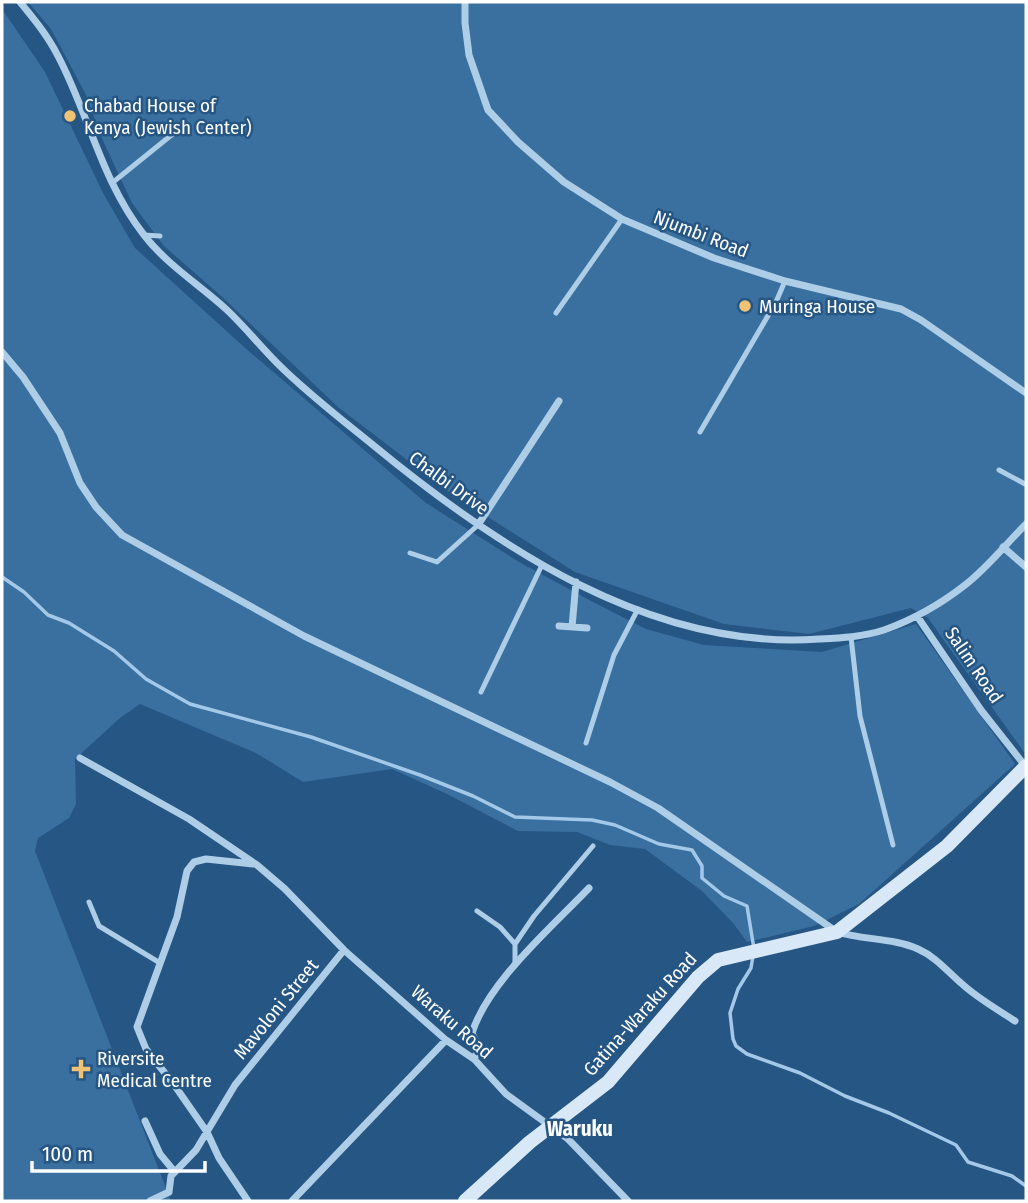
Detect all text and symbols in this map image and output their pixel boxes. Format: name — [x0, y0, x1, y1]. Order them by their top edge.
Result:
place label: Chabad House of Kenya (Jewish Center) — [84, 94, 252, 139]
marker: Chabad House of Kenya (Jewish Center) — [62, 108, 78, 124]
street label: Njumbi Road — [650, 205, 752, 263]
place label: Muringa House — [759, 295, 875, 318]
marker: Muringa House — [737, 298, 753, 314]
street label: Chalbi Drive — [405, 446, 493, 520]
street label: Salim Road — [940, 623, 1008, 707]
street label: Gatina-Waraku Road — [579, 948, 701, 1080]
street label: Mavoloni Street — [229, 954, 324, 1064]
street label: Waraku Road — [406, 980, 498, 1064]
place label: Riversite Medical Centre — [97, 1047, 212, 1092]
marker: Riversite Medical Centre — [71, 1059, 91, 1079]
district label: Waruku — [547, 1116, 613, 1142]
scale bar — [32, 1130, 205, 1174]
text: 100 m — [42, 1141, 93, 1167]

